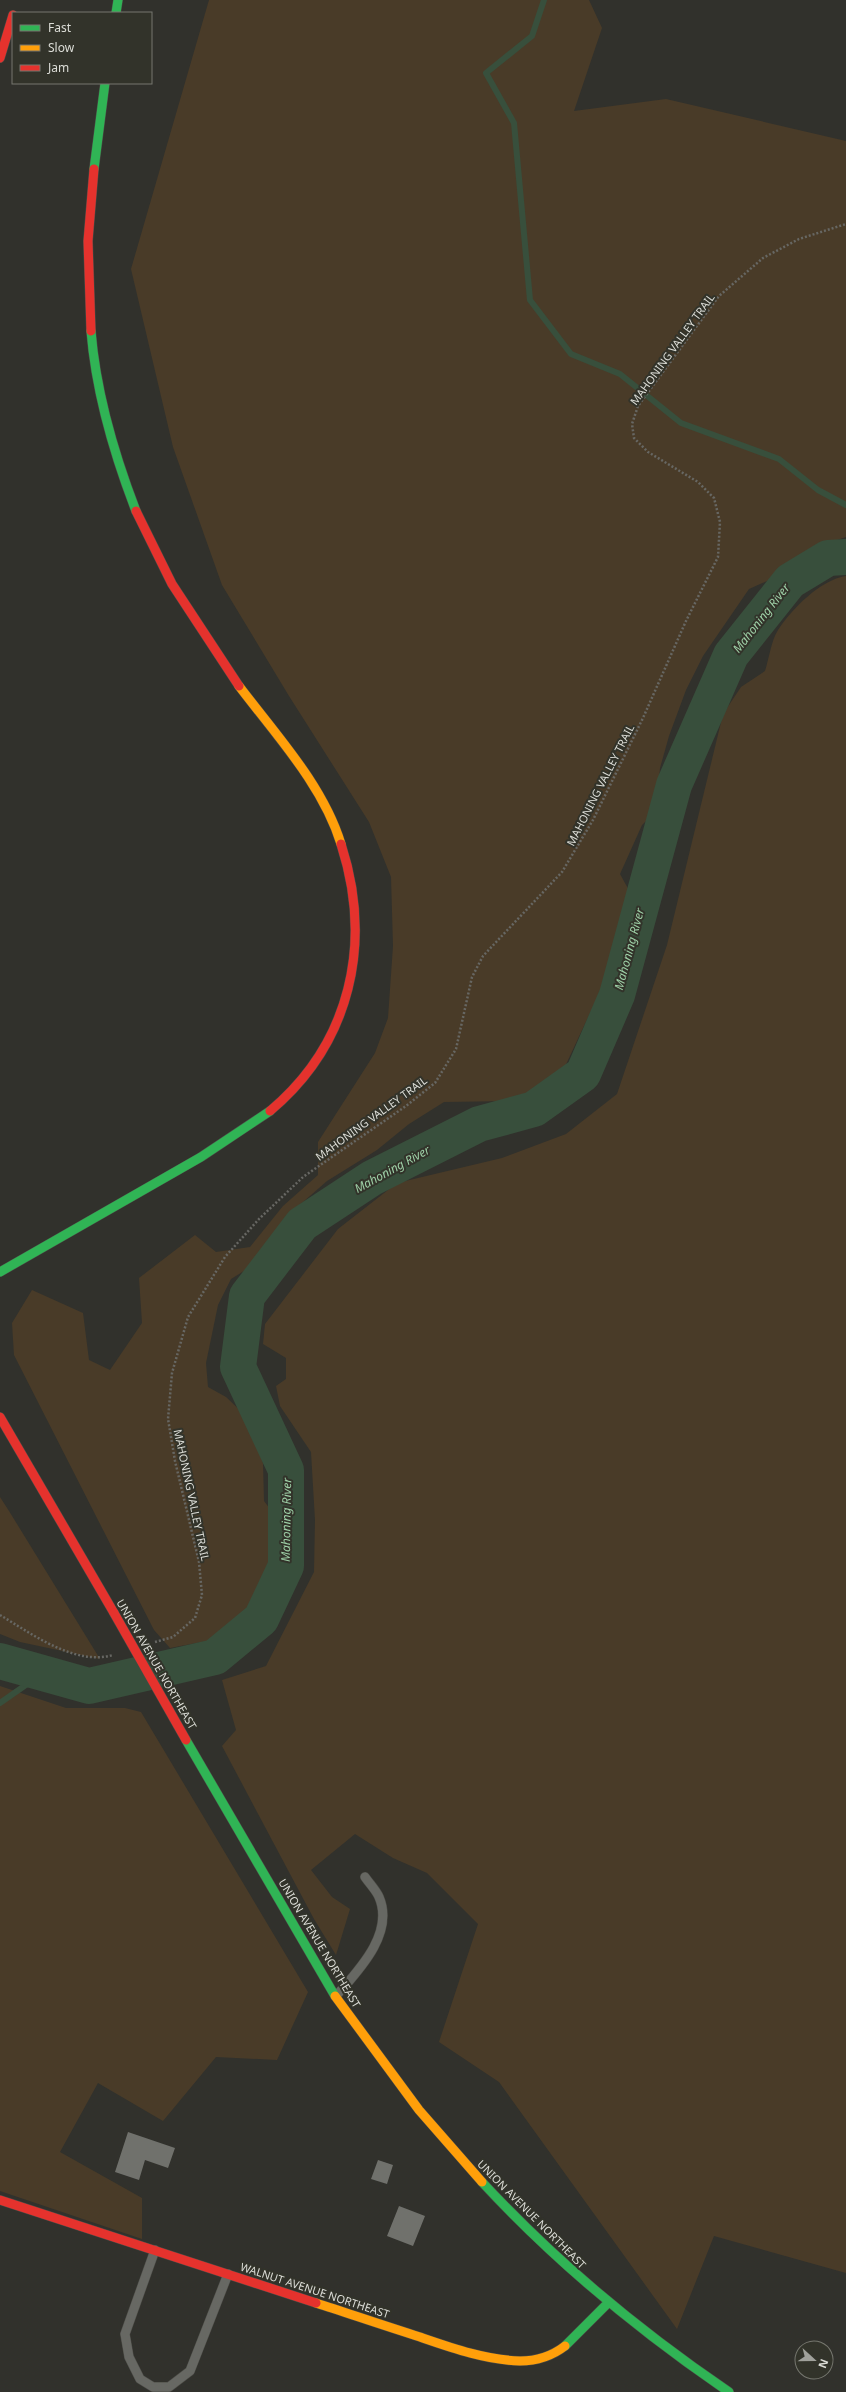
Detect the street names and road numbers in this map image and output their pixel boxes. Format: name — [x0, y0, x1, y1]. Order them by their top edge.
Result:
street label: MAHONING VALLEY TRAIL — [626, 290, 718, 408]
street label: MAHONING VALLEY TRAIL — [563, 721, 637, 848]
street label: MAHONING VALLEY TRAIL — [312, 1072, 430, 1164]
street label: MAHONING VALLEY TRAIL — [171, 1428, 213, 1563]
street label: UNION AVENUE NORTHEAST — [114, 1596, 200, 1732]
street label: UNION AVENUE NORTHEAST — [275, 1876, 365, 2010]
street label: UNION AVENUE NORTHEAST — [474, 2156, 590, 2272]
street label: WALNUT AVENUE NORTHEAST — [238, 2259, 392, 2321]

